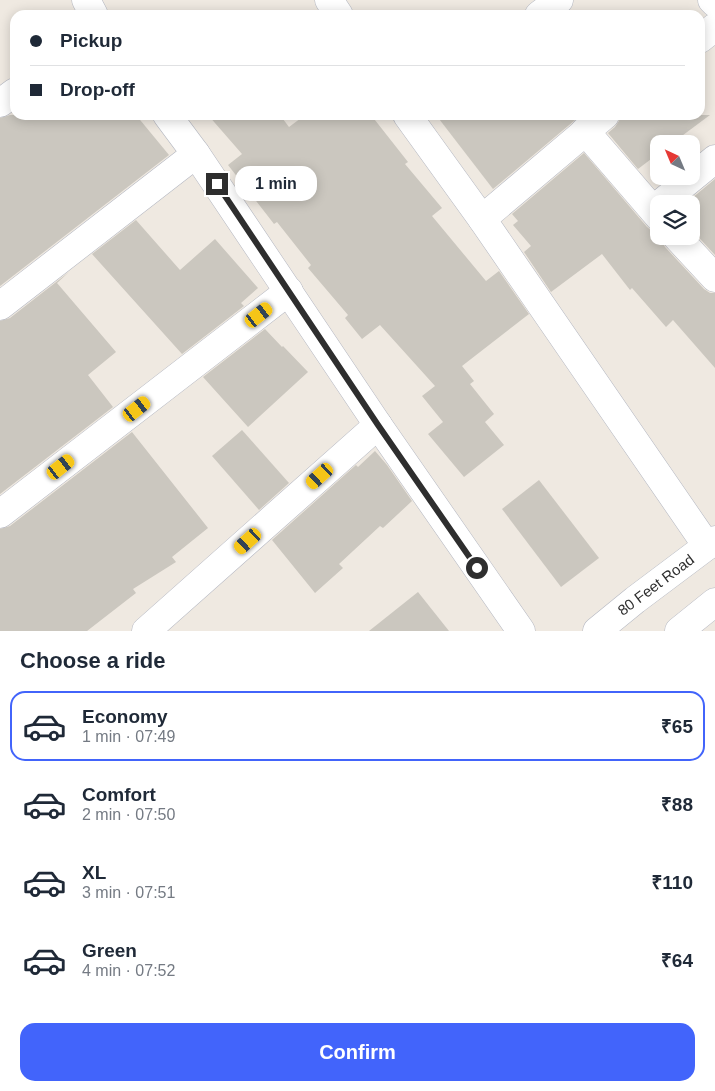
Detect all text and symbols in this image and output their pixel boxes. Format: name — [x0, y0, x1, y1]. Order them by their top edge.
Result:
text: Pickup — [60, 30, 122, 51]
text: Drop-off — [60, 79, 135, 100]
north arrow — [650, 135, 700, 185]
map controls — [650, 135, 700, 245]
callout: 1 min — [234, 166, 317, 202]
route end — [206, 173, 228, 195]
text: 1 min — [255, 175, 297, 192]
button: layers — [650, 195, 700, 245]
car — [242, 300, 275, 330]
car — [120, 394, 153, 424]
car — [44, 452, 77, 482]
car — [303, 460, 336, 492]
car — [231, 525, 264, 557]
street label: 80 Feet Road — [614, 550, 697, 619]
route start — [466, 557, 488, 579]
text: Choose a ride — [20, 648, 165, 673]
icon: car — [22, 704, 67, 749]
text: Economy — [82, 706, 168, 727]
text: ₹65 — [661, 716, 693, 737]
text: 1 min · 07:49 — [82, 728, 175, 745]
icon: car — [22, 782, 67, 827]
text: Comfort — [82, 784, 156, 805]
text: ₹88 — [661, 794, 693, 815]
text: 2 min · 07:50 — [82, 806, 175, 823]
icon: car — [22, 860, 67, 905]
text: XL — [82, 862, 106, 883]
text: ₹110 — [651, 872, 693, 893]
text: 3 min · 07:51 — [82, 884, 175, 901]
icon: car — [22, 938, 67, 983]
text: Green — [82, 940, 137, 961]
text: ₹64 — [661, 950, 693, 971]
text: 4 min · 07:52 — [82, 962, 175, 979]
button: Confirm — [20, 1023, 695, 1081]

